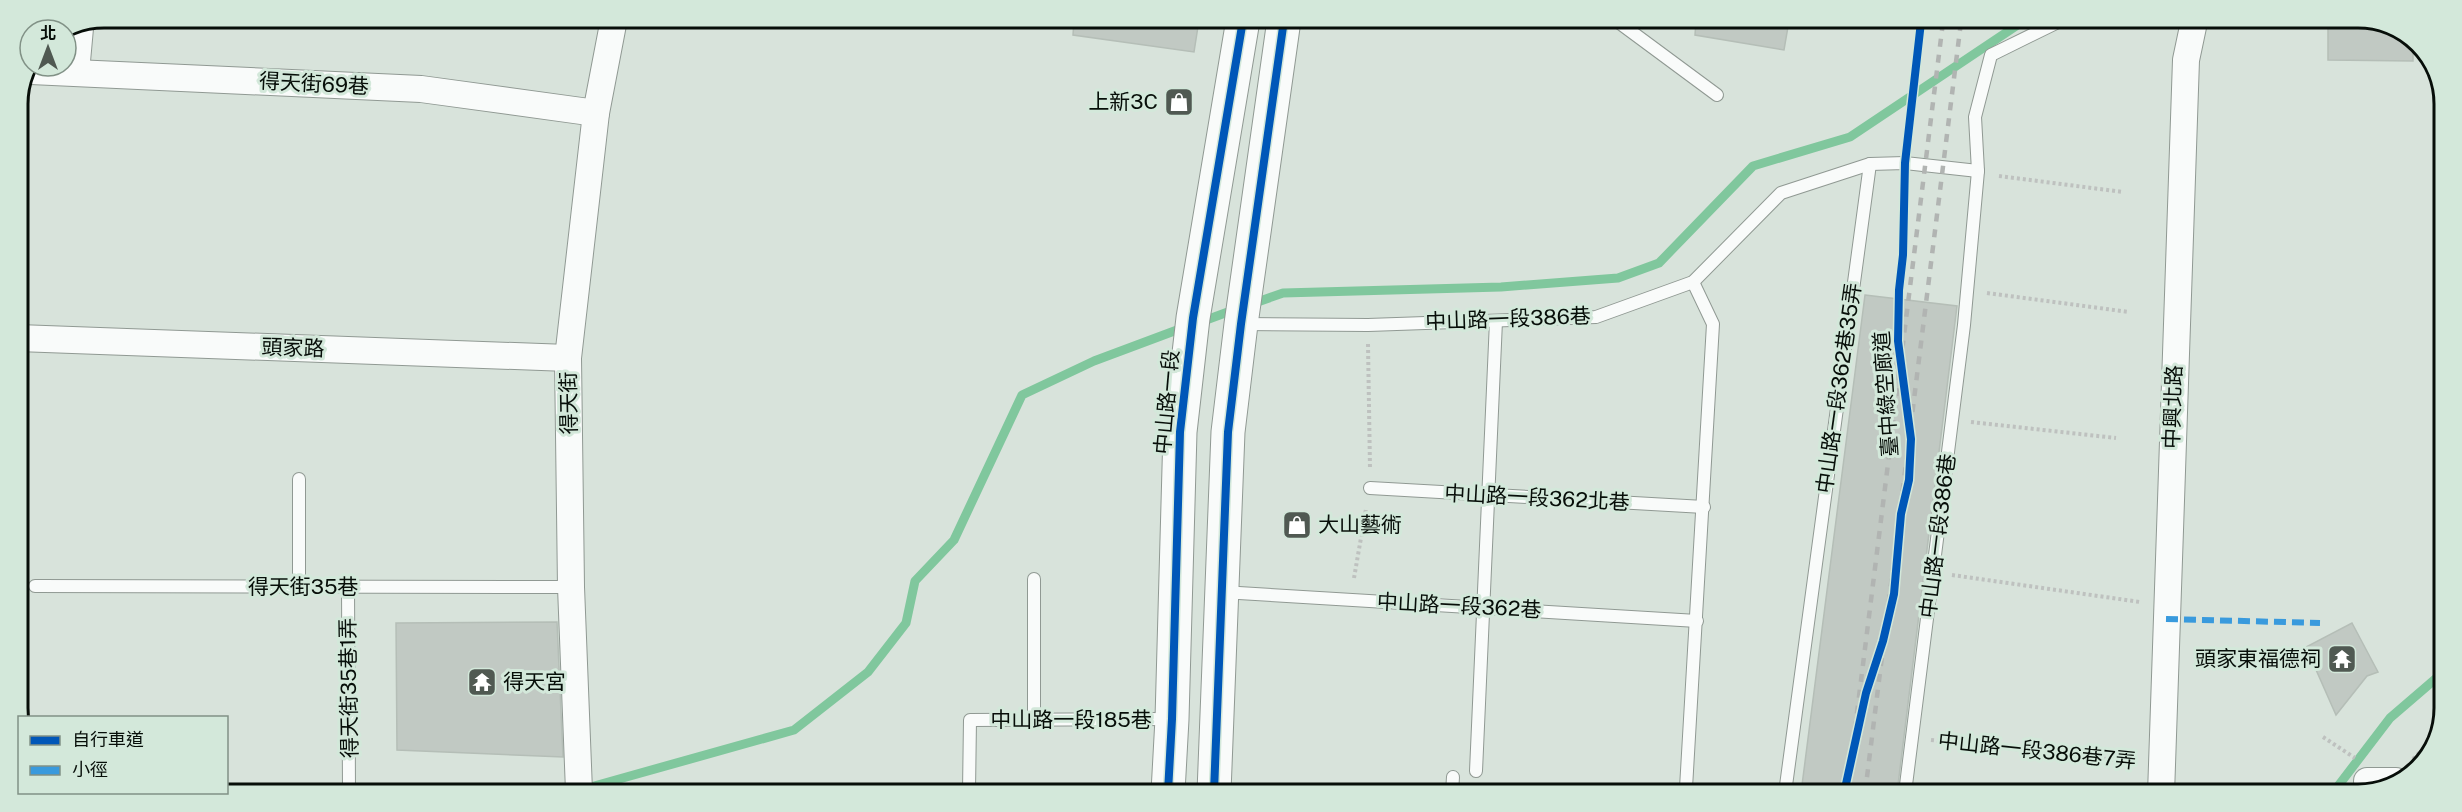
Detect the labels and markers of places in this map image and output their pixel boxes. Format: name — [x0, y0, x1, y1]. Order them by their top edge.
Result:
shop icon: 上新3C — [1163, 86, 1195, 118]
place label: 上新3C — [1088, 89, 1158, 114]
shop icon: 大山藝術 — [1281, 509, 1313, 541]
place label: 大山藝術 — [1318, 512, 1402, 537]
temple icon: 頭家東福德祠 — [2326, 643, 2358, 675]
place label: 頭家東福德祠 — [2195, 646, 2321, 671]
temple icon: 得天宮 — [466, 666, 498, 698]
place label: 得天宮 — [503, 669, 566, 694]

